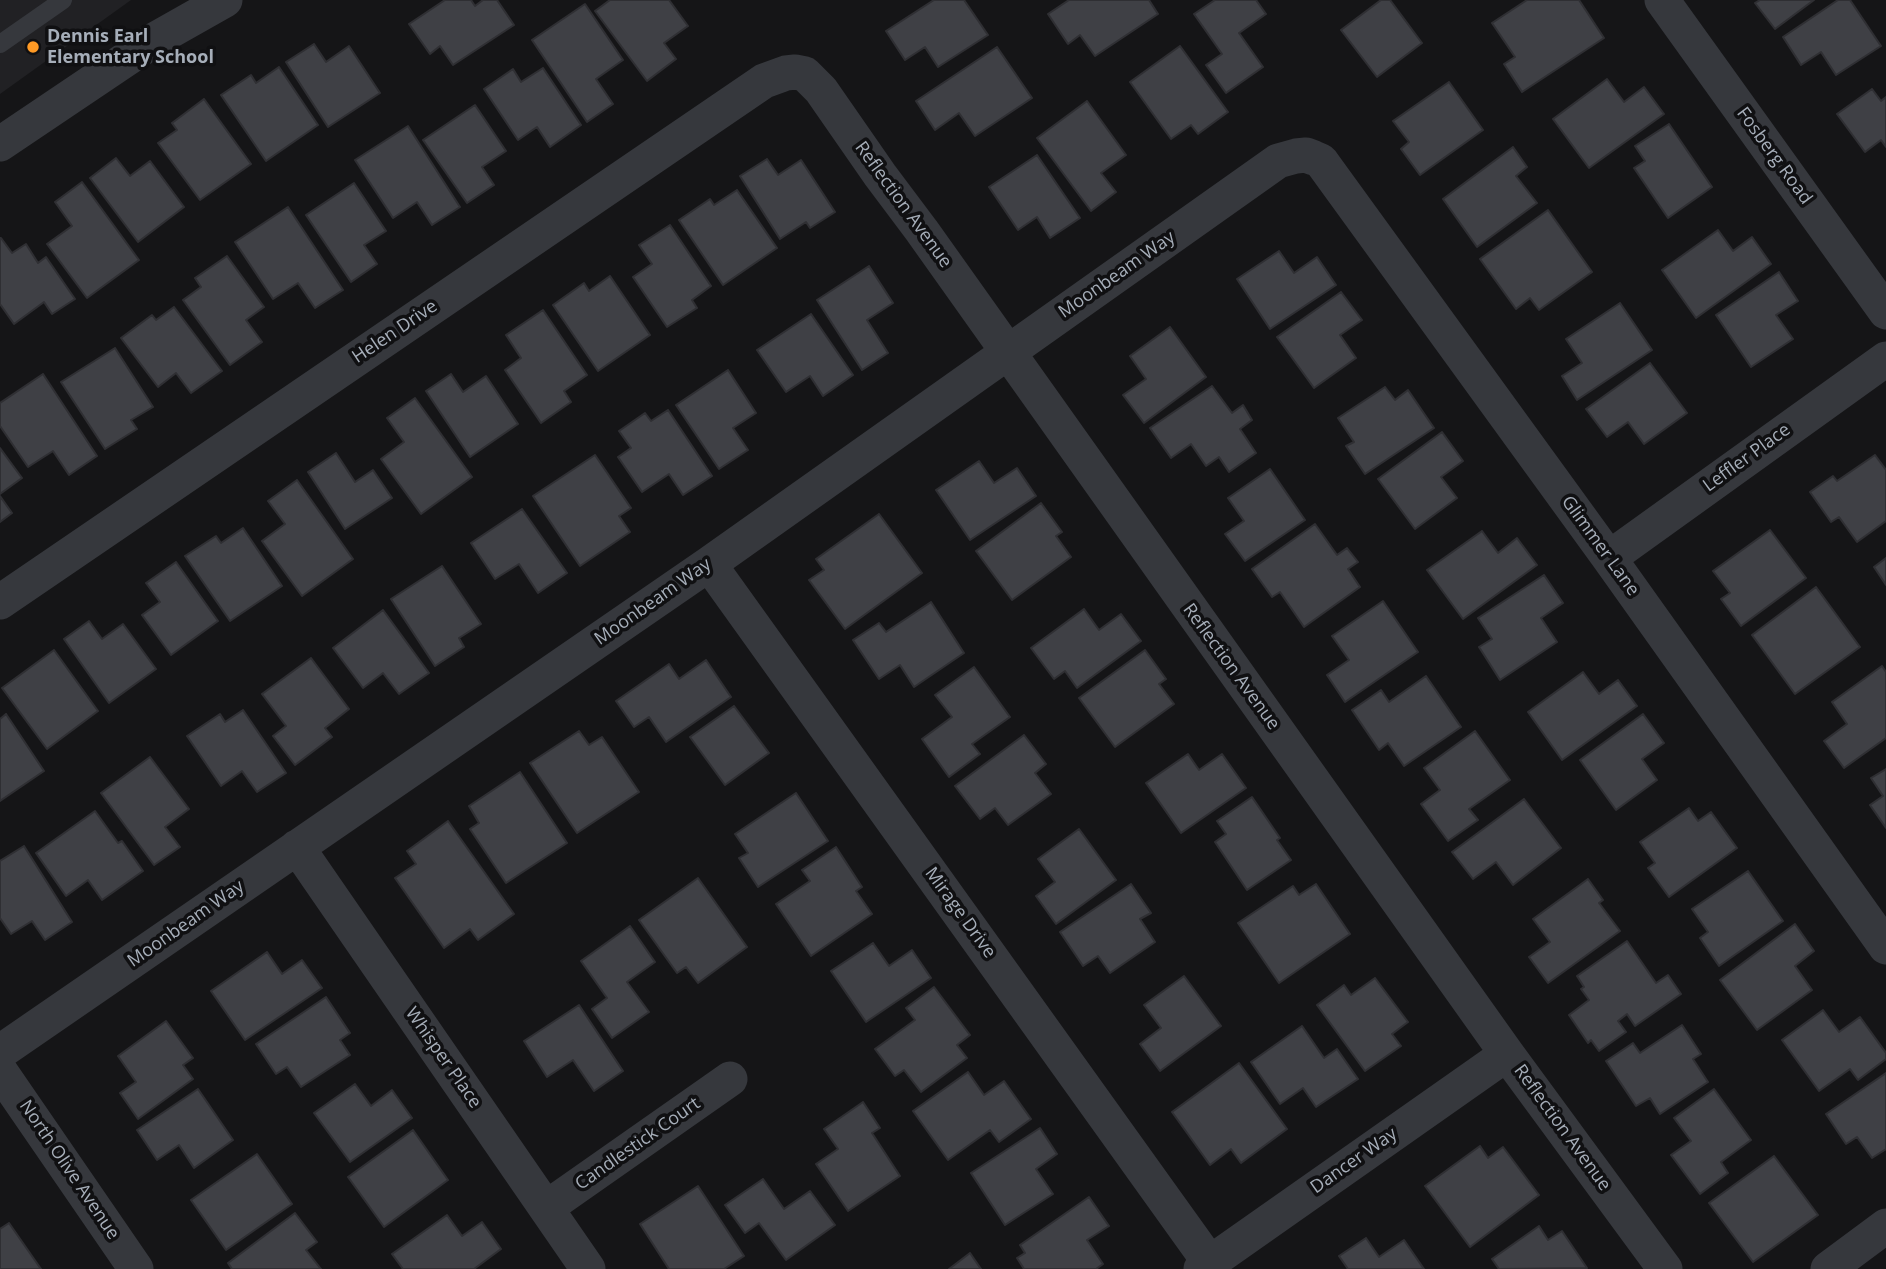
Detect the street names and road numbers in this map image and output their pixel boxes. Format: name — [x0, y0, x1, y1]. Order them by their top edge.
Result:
street label: Fosberg Road — [1732, 103, 1816, 209]
street label: Reflection Avenue — [850, 138, 956, 272]
street label: Moonbeam Way — [1055, 227, 1179, 323]
street label: Helen Drive — [348, 296, 442, 368]
street label: Leffler Place — [1699, 419, 1795, 497]
street label: Glimmer Lane — [1557, 492, 1643, 600]
street label: Moonbeam Way — [591, 554, 715, 650]
street label: Reflection Avenue — [1178, 600, 1284, 734]
street label: Mirage Drive — [920, 863, 1000, 963]
street label: Moonbeam Way — [124, 876, 248, 972]
street label: Whisper Place — [400, 1003, 486, 1113]
street label: Reflection Avenue — [1509, 1061, 1615, 1195]
street label: Candlestick Court — [571, 1093, 705, 1195]
street label: North Olive Avenue — [14, 1096, 124, 1244]
street label: Dancer Way — [1307, 1123, 1401, 1199]

